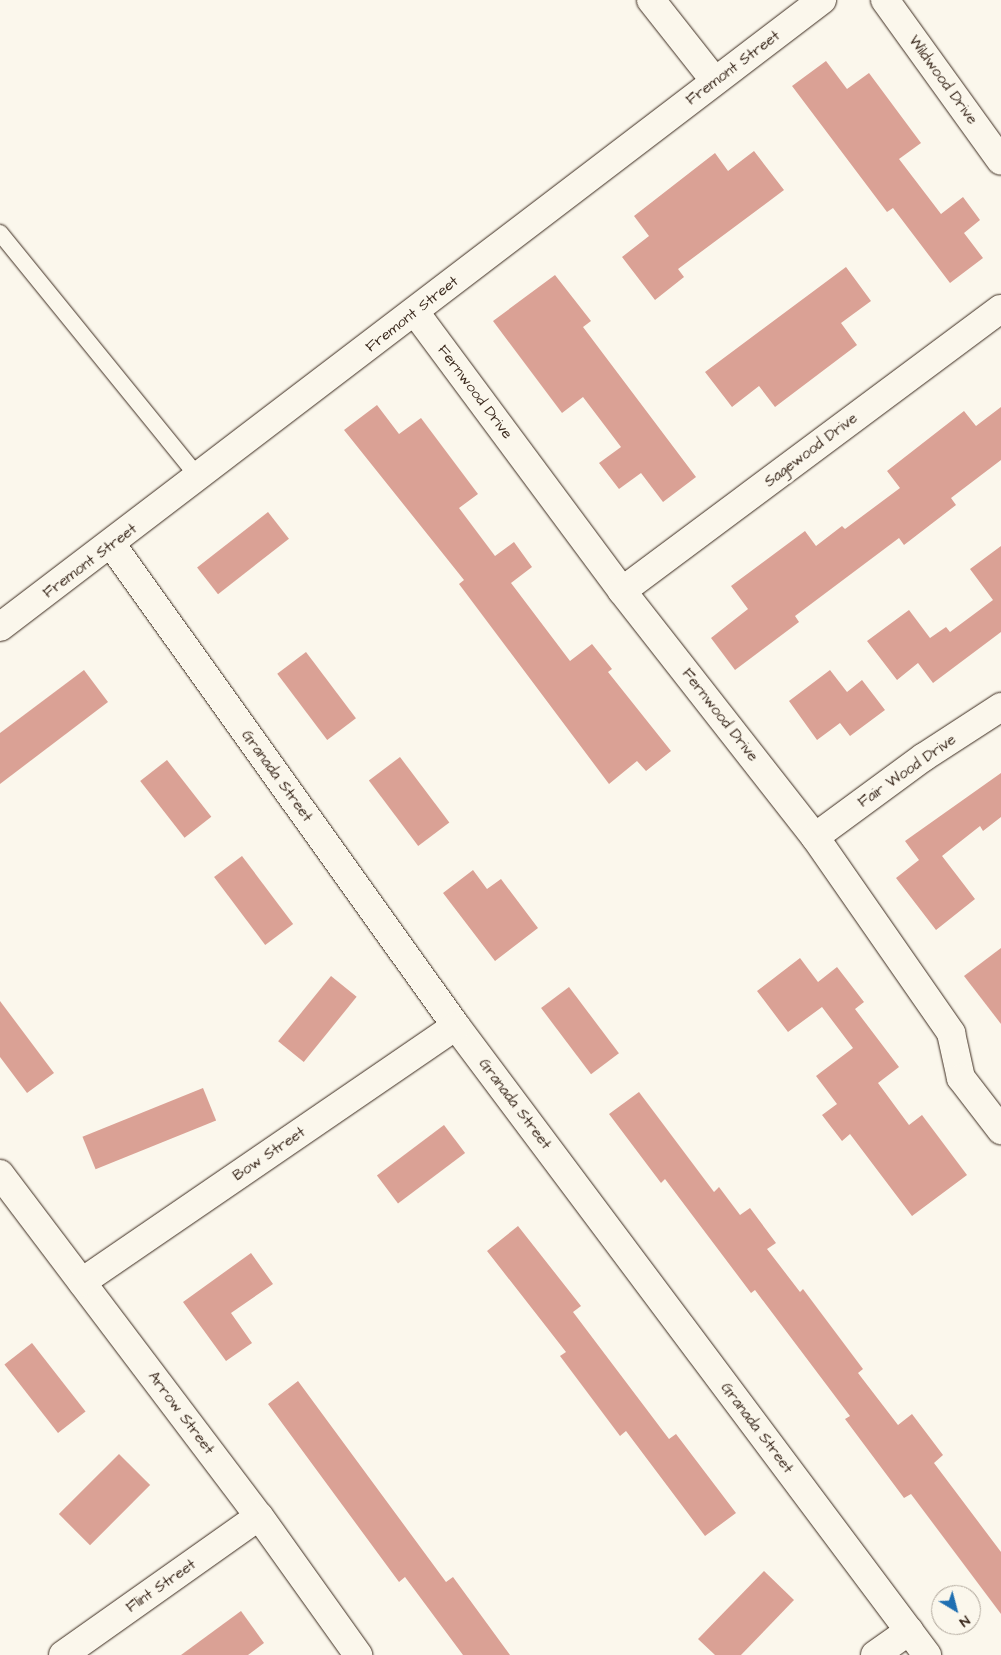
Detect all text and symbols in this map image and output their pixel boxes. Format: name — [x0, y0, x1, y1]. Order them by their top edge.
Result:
street label: Fremont Street — [683, 27, 783, 109]
street label: Wildwood Drive — [905, 32, 981, 128]
street label: Fremont Street — [362, 272, 462, 356]
street label: Fernwood Drive — [434, 341, 516, 443]
street label: Sagewood Drive — [761, 409, 861, 491]
street label: Fremont Street — [40, 520, 140, 602]
street label: Fernwood Drive — [678, 665, 762, 765]
street label: Granada Street — [238, 727, 316, 825]
street label: Fair Wood Drive — [855, 731, 959, 811]
street label: Granada Street — [475, 1055, 555, 1153]
street label: Bow Street — [229, 1123, 309, 1185]
street label: Arrow Street — [144, 1368, 218, 1458]
street label: Granada Street — [717, 1379, 797, 1477]
street label: Flint Street — [123, 1555, 199, 1617]
north arrow — [931, 1585, 981, 1635]
text: N — [955, 1611, 974, 1632]

